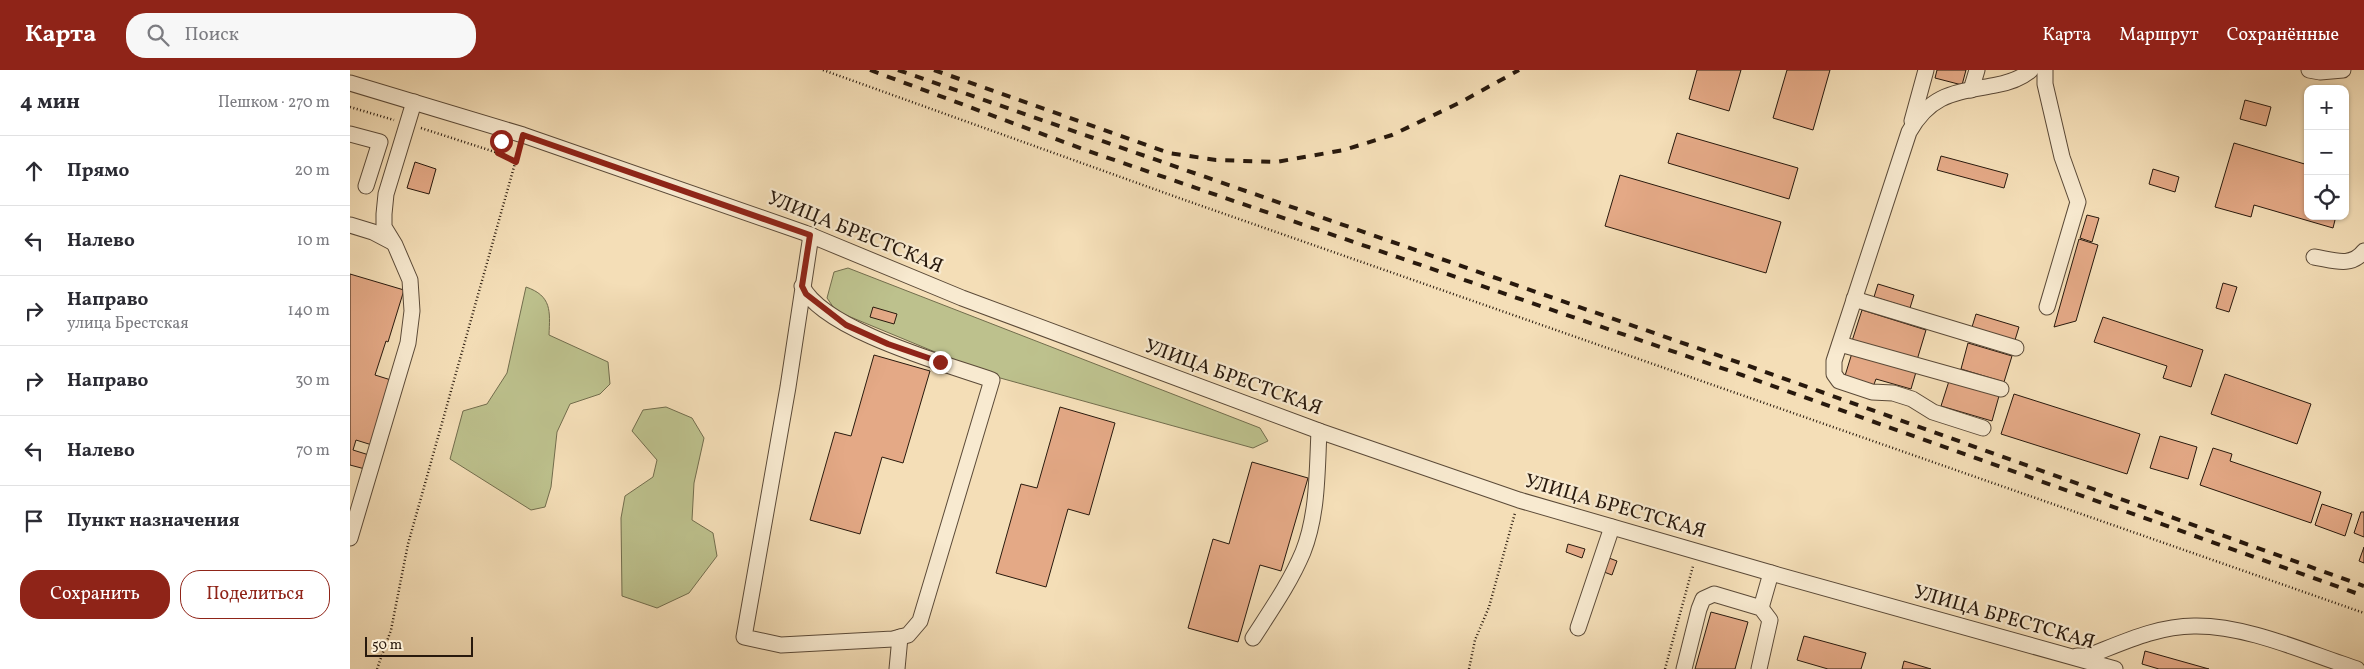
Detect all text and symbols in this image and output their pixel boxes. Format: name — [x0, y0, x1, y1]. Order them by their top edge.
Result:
search box — [126, 13, 476, 58]
text: Карта — [25, 18, 96, 52]
icon: search — [144, 21, 172, 49]
text: Поиск — [184, 22, 239, 48]
text: Карта — [2042, 23, 2091, 48]
text: Маршрут — [2119, 23, 2199, 48]
text: Сохранённые — [2227, 23, 2339, 48]
map controls — [2304, 85, 2349, 220]
button: + — [2304, 85, 2349, 130]
text: 4 мин — [20, 88, 80, 117]
text: Пешком · 270 m — [218, 92, 330, 114]
route start — [490, 130, 513, 153]
button: − — [2304, 130, 2349, 175]
icon: ahead — [20, 157, 48, 185]
text: Прямо — [67, 158, 129, 184]
text: 20 m — [295, 160, 330, 182]
button: locate — [2304, 175, 2349, 220]
street label: УЛИЦА БРЕСТСКАЯ — [763, 185, 947, 281]
icon: left — [20, 227, 48, 255]
text: Налево — [67, 228, 135, 254]
text: 10 m — [297, 230, 330, 252]
text: Направо — [67, 287, 149, 313]
icon: right — [20, 297, 48, 325]
text: 140 m — [288, 300, 330, 322]
text: улица Брестская — [67, 313, 189, 335]
street label: УЛИЦА БРЕСТСКАЯ — [1140, 333, 1326, 423]
route end — [929, 351, 952, 374]
icon: right — [20, 367, 48, 395]
text: Направо — [67, 368, 149, 394]
text: 30 m — [295, 370, 330, 392]
icon: left — [20, 437, 48, 465]
text: Налево — [67, 438, 135, 464]
text: 70 m — [296, 440, 330, 462]
street label: УЛИЦА БРЕСТСКАЯ — [1521, 468, 1709, 546]
icon: arrive — [20, 507, 48, 535]
text: Пункт назначения — [67, 508, 240, 534]
button: Сохранить — [20, 570, 170, 619]
button: Поделиться — [180, 570, 330, 619]
street label: УЛИЦА БРЕСТСКАЯ — [1910, 579, 2098, 657]
scale bar — [365, 634, 472, 657]
text: 50 m — [372, 636, 402, 655]

